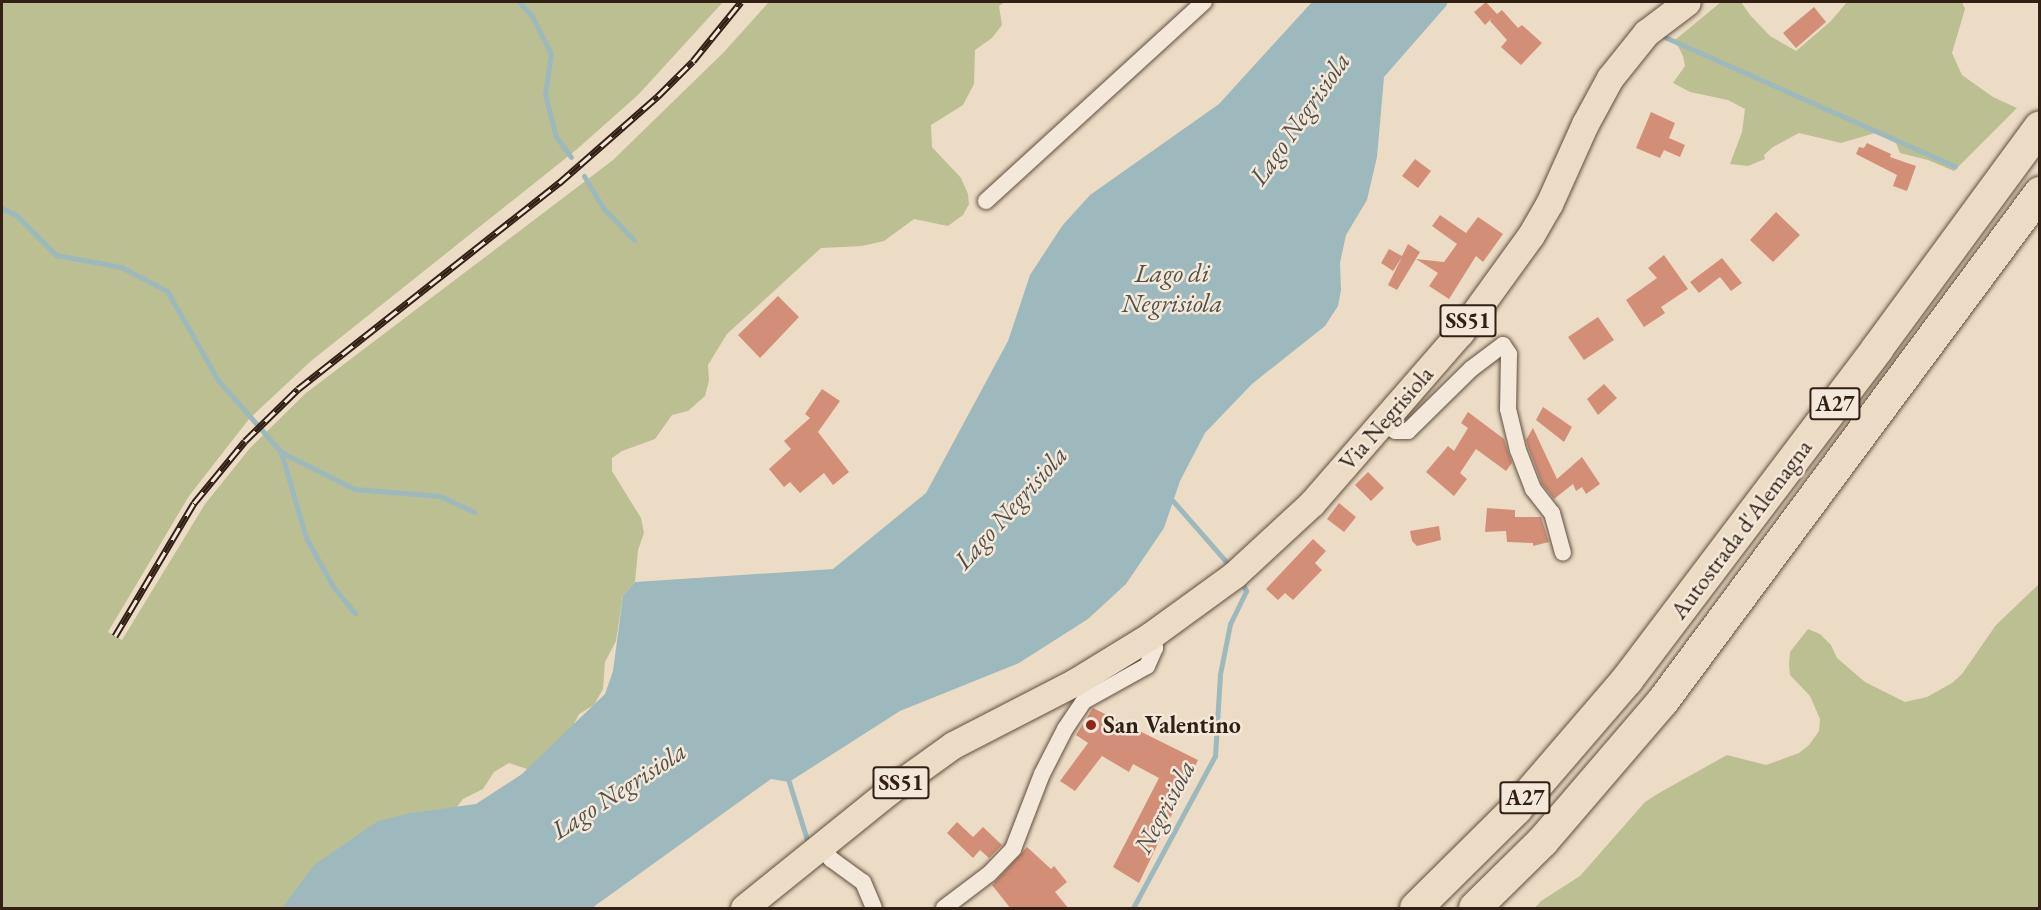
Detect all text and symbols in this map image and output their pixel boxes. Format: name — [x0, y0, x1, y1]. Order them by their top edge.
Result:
water label: Lago Negrisiola — [1243, 47, 1357, 191]
water label: Lago di Negrisiola — [1121, 258, 1223, 320]
road number: SS51 — [1438, 302, 1498, 340]
street label: Via Negrisiola — [1333, 360, 1439, 476]
road number: A27 — [1808, 385, 1862, 423]
street label: Autostrada d'Alemagna — [1664, 433, 1818, 625]
water label: Lago Negrisiola — [948, 440, 1074, 576]
place label: San Valentino — [1103, 711, 1241, 739]
marker: San Valentino — [1084, 718, 1098, 732]
water label: Lago Negrisiola — [546, 736, 692, 846]
water label: Negrisiola — [1128, 755, 1202, 859]
road number: SS51 — [871, 764, 931, 802]
road number: A27 — [1498, 779, 1552, 817]

